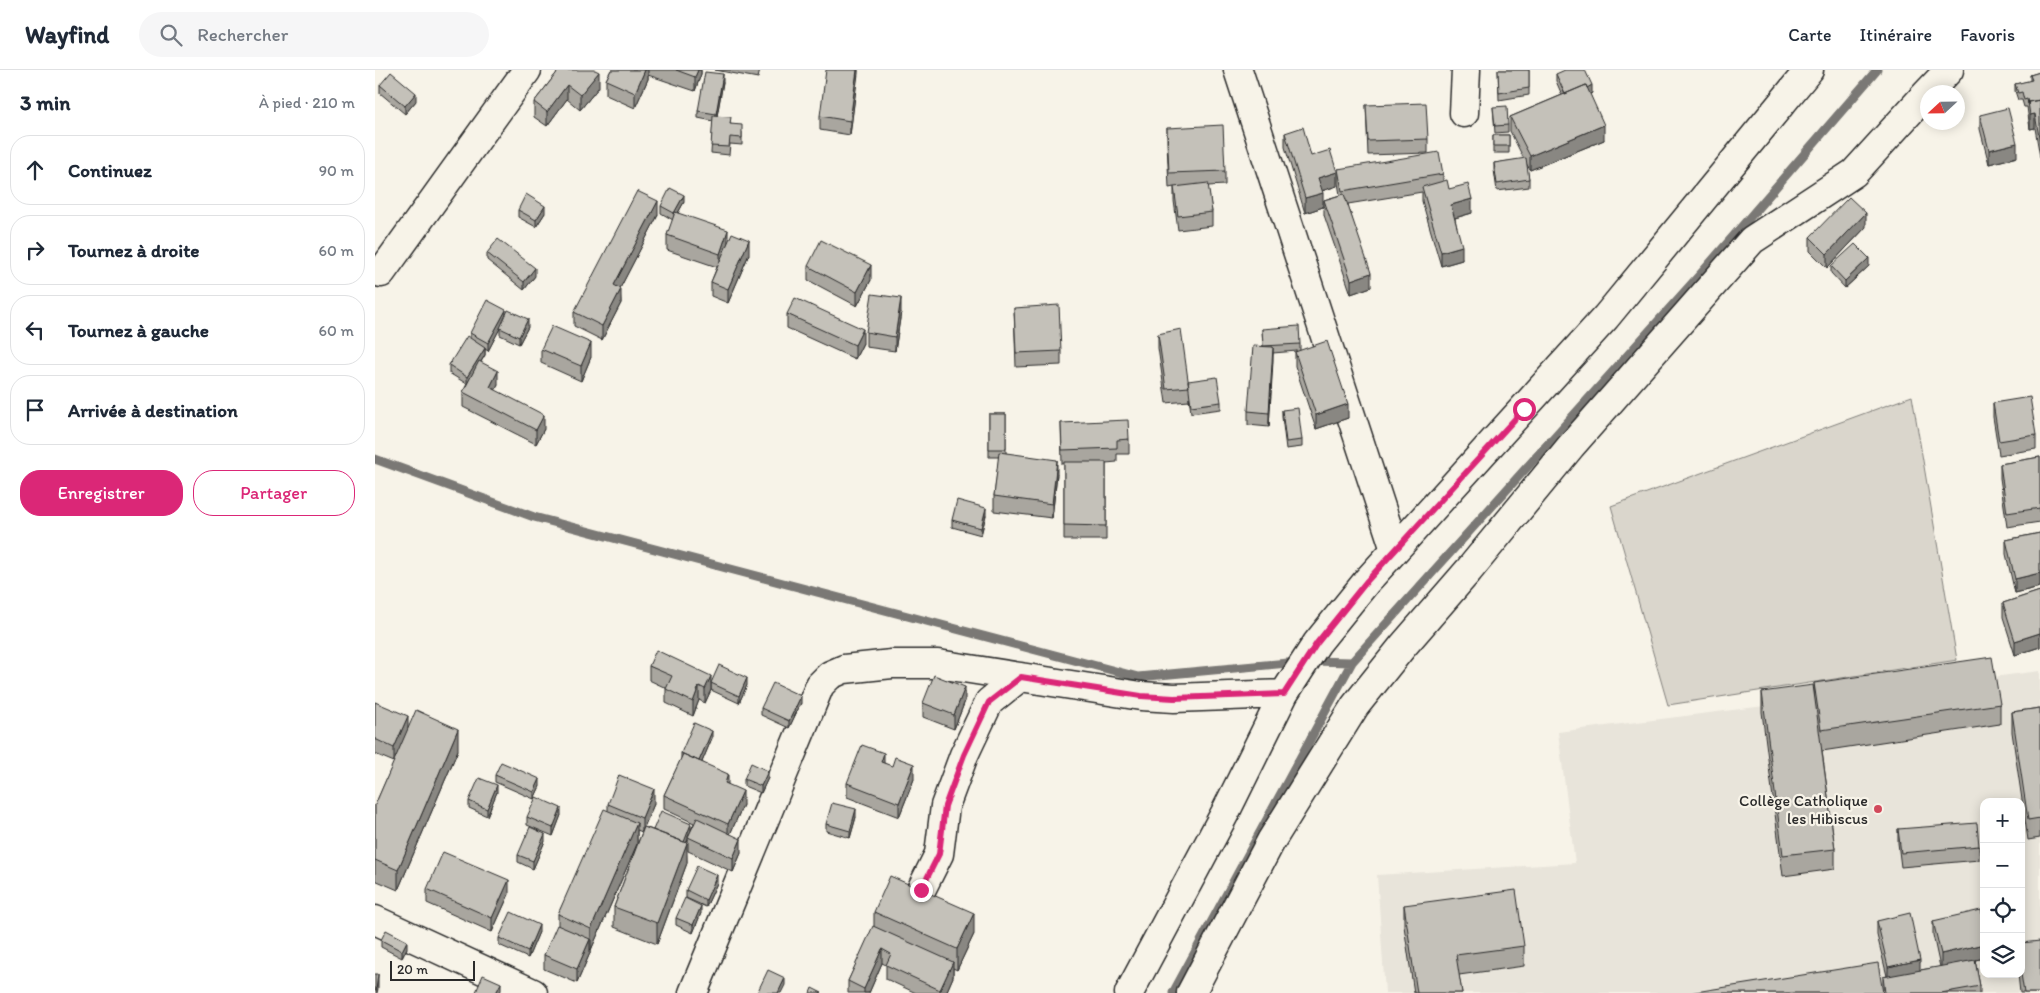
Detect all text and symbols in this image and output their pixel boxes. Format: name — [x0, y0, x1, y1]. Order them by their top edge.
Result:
search box — [139, 12, 489, 57]
text: Wayfind — [25, 20, 109, 49]
icon: search — [157, 21, 185, 49]
text: Rechercher — [197, 23, 288, 46]
text: Carte — [1788, 24, 1832, 46]
text: Itinéraire — [1860, 24, 1932, 46]
text: Favoris — [1960, 24, 2015, 46]
north arrow — [1920, 85, 1965, 130]
text: 3 min — [20, 90, 70, 115]
text: À pied · 210 m — [259, 93, 355, 112]
icon: ahead — [21, 156, 49, 184]
text: Continuez — [68, 159, 152, 182]
text: 90 m — [319, 161, 354, 180]
icon: right — [21, 236, 49, 264]
text: Tournez à droite — [68, 239, 200, 262]
text: 60 m — [319, 241, 354, 260]
icon: left — [21, 316, 49, 344]
text: Tournez à gauche — [68, 319, 209, 342]
text: 60 m — [319, 321, 354, 340]
icon: arrive — [21, 396, 49, 424]
route start — [1513, 398, 1536, 421]
text: Arrivée à destination — [68, 399, 238, 422]
button: Enregistrer — [20, 470, 183, 516]
button: Partager — [193, 470, 355, 516]
place label: Collège Catholique les Hibiscus — [1739, 791, 1868, 828]
map controls — [1980, 798, 2025, 978]
button: + — [1980, 798, 2025, 843]
marker: Collège Catholique les Hibiscus — [1872, 803, 1884, 815]
button: − — [1980, 843, 2025, 888]
route end — [910, 879, 933, 902]
button: locate — [1980, 888, 2025, 933]
button: layers — [1980, 933, 2025, 978]
scale bar — [390, 958, 475, 981]
text: 20 m — [397, 961, 428, 978]

